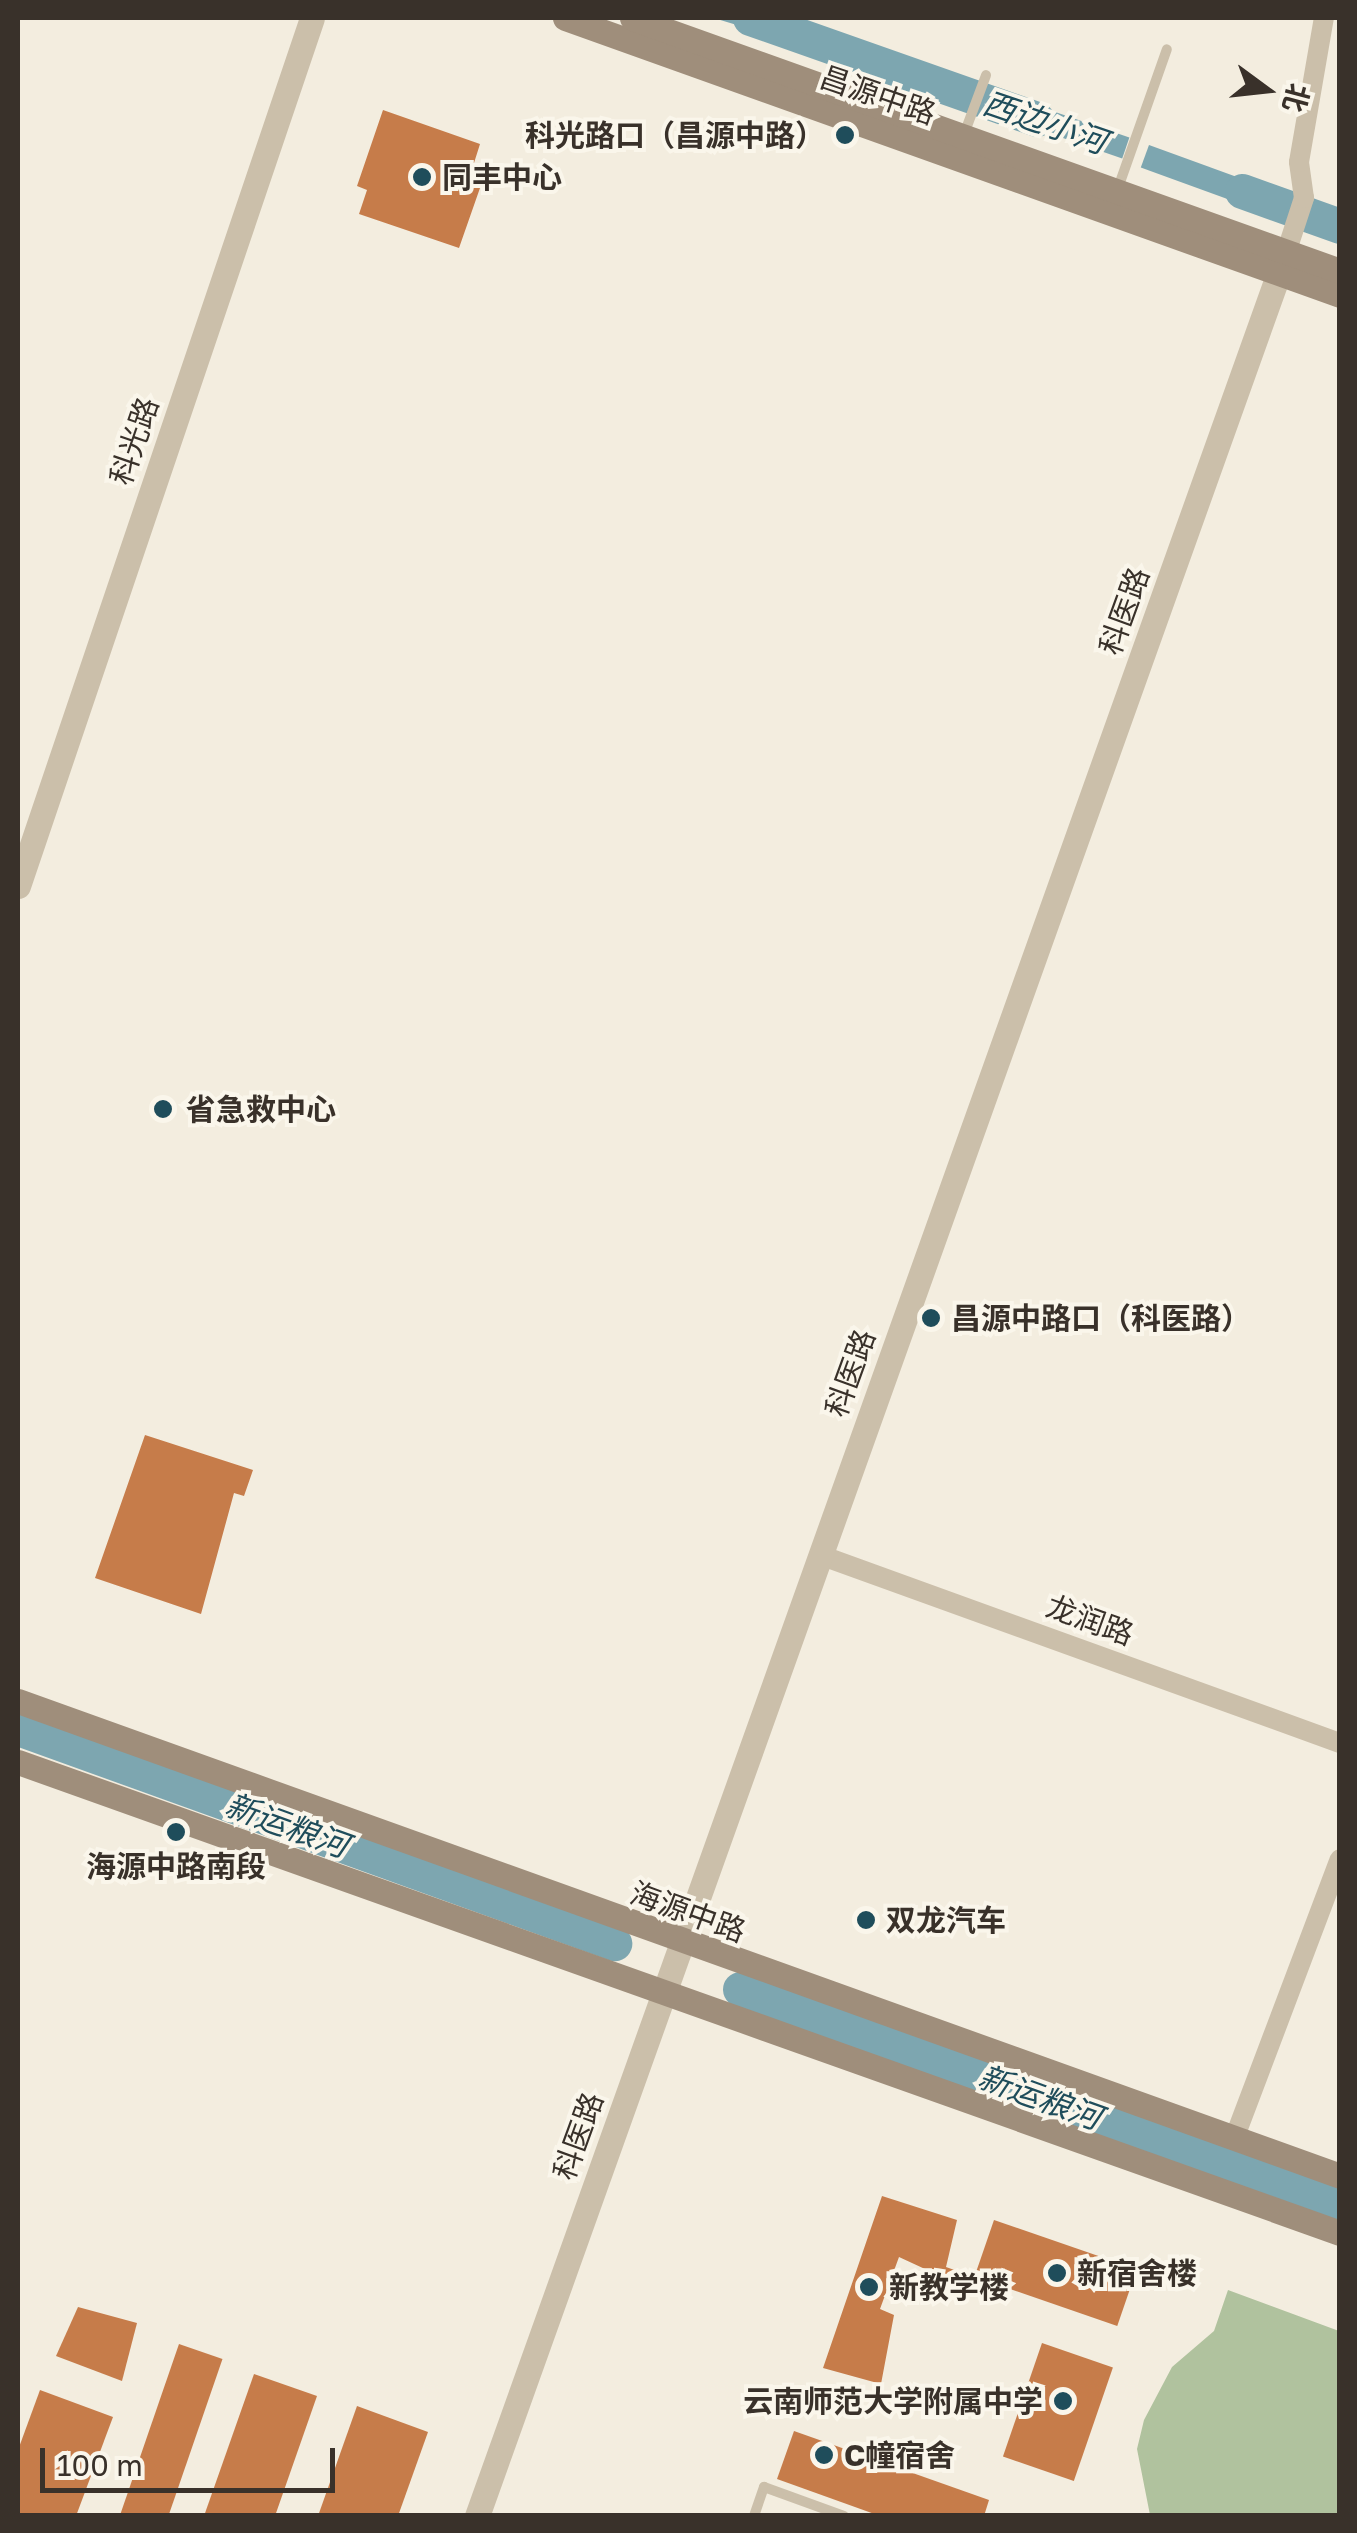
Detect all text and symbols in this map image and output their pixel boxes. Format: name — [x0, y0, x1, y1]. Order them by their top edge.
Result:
north arrow — [1217, 40, 1317, 140]
street label: 昌源中路 — [815, 58, 941, 132]
text: 北 — [1277, 80, 1316, 116]
water label: 西边小河 — [978, 83, 1112, 161]
place label: 科光路口（昌源中路） — [525, 117, 825, 153]
marker: 科光路口（昌源中路） — [834, 124, 856, 146]
place label: 同丰中心 — [442, 159, 562, 195]
marker: 同丰中心 — [411, 166, 433, 188]
street label: 科光路 — [102, 393, 166, 489]
street label: 科医路 — [1092, 563, 1156, 659]
place label: 省急救中心 — [186, 1091, 336, 1127]
marker: 省急救中心 — [150, 1096, 176, 1122]
place label: 昌源中路口（科医路） — [951, 1300, 1251, 1336]
marker: 昌源中路口（科医路） — [920, 1307, 942, 1329]
street label: 科医路 — [818, 1325, 882, 1421]
street label: 龙润路 — [1042, 1588, 1138, 1652]
water label: 新运粮河 — [220, 1785, 354, 1865]
marker: 海源中路南段 — [165, 1821, 187, 1843]
place label: 海源中路南段 — [86, 1848, 266, 1884]
street label: 海源中路 — [625, 1875, 751, 1949]
place label: 双龙汽车 — [886, 1902, 1006, 1938]
marker: 双龙汽车 — [855, 1909, 877, 1931]
water label: 新运粮河 — [973, 2057, 1107, 2137]
street label: 科医路 — [546, 2088, 610, 2184]
place label: 新宿舍楼 — [1077, 2255, 1197, 2291]
marker: 新宿舍楼 — [1046, 2262, 1068, 2284]
place label: 新教学楼 — [889, 2269, 1009, 2305]
marker: 新教学楼 — [858, 2276, 880, 2298]
place label: 云南师范大学附属中学 — [743, 2383, 1043, 2419]
marker: 云南师范大学附属中学 — [1052, 2390, 1074, 2412]
scale bar — [45, 2428, 340, 2490]
place label: C幢宿舍 — [844, 2437, 955, 2473]
marker: C幢宿舍 — [813, 2444, 835, 2466]
text: 100 m — [57, 2447, 143, 2483]

